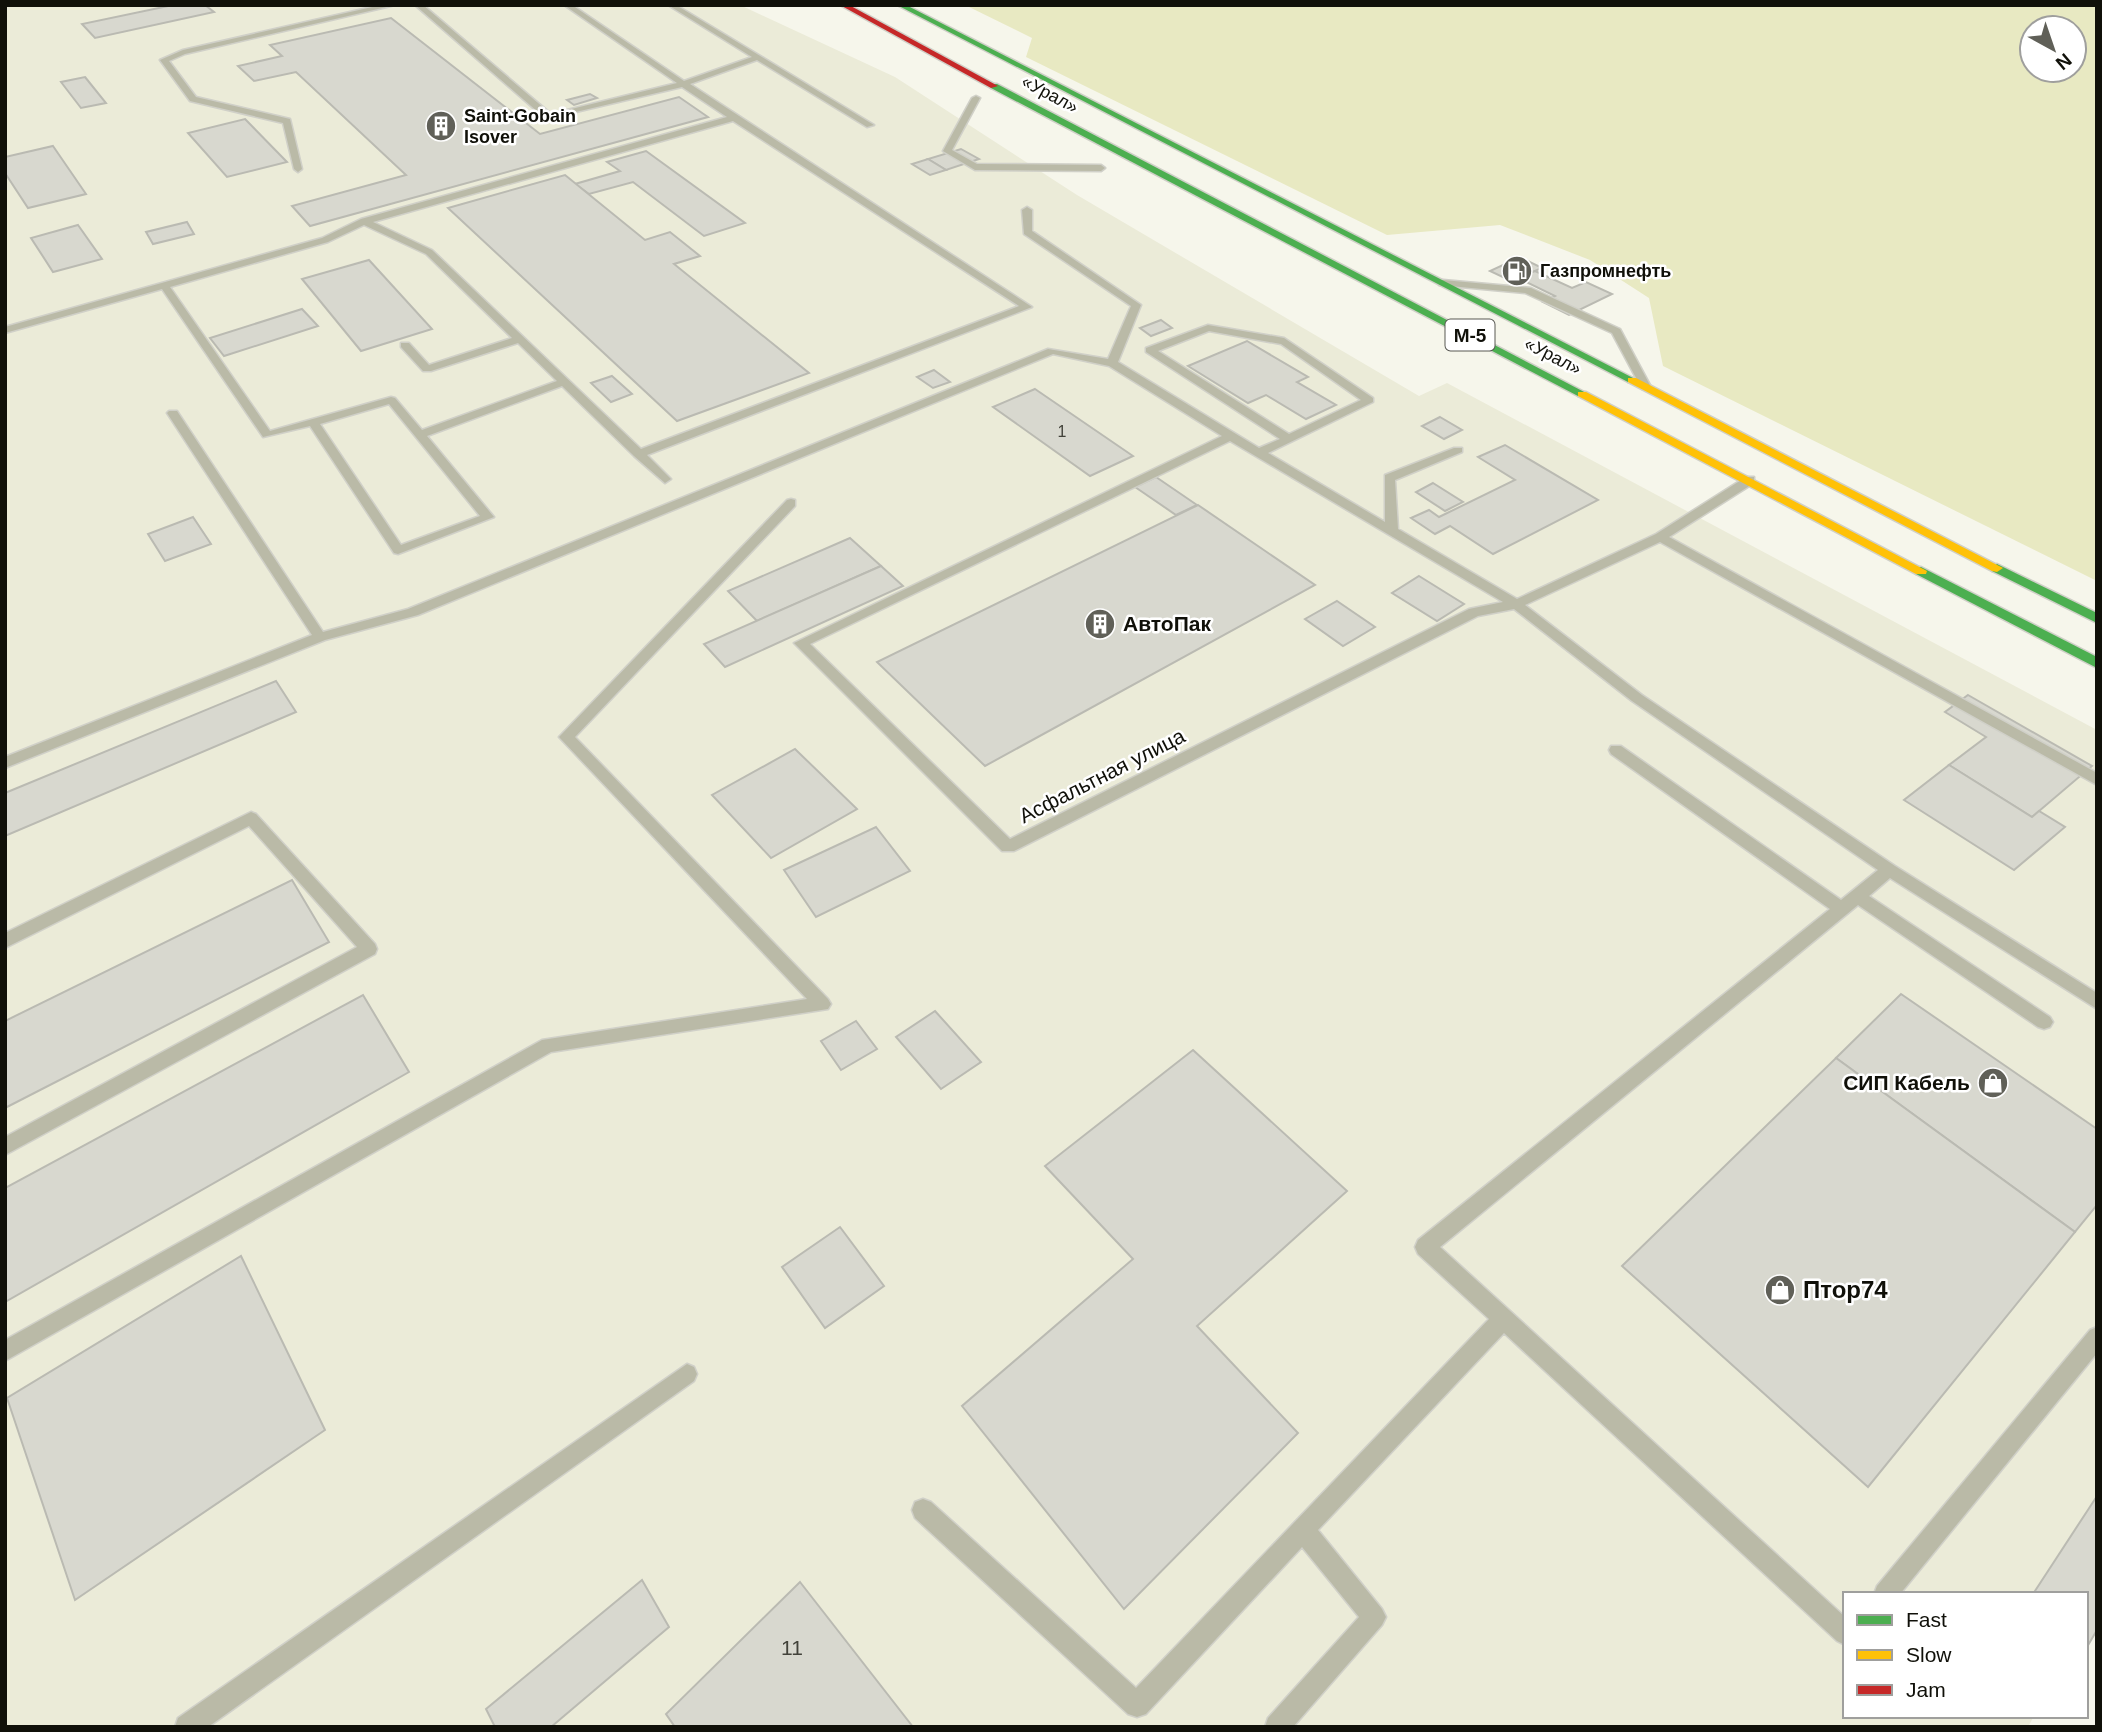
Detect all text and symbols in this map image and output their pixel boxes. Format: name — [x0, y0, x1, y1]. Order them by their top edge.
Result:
north arrow — [2018, 14, 2088, 84]
text: N — [2052, 49, 2076, 74]
street label: «Урал» — [1018, 71, 1082, 117]
place label: Saint-Gobain Isover — [464, 106, 576, 147]
building icon: Saint-Gobain Isover — [424, 109, 458, 143]
fuel station icon: Газпромнефть — [1500, 254, 1534, 288]
place label: Газпромнефть — [1540, 261, 1671, 281]
road number: М-5 — [1446, 320, 1494, 350]
street label: «Урал» — [1521, 333, 1585, 379]
house number: 1 — [1058, 423, 1067, 440]
building icon: АвтоПак — [1083, 607, 1117, 641]
place label: АвтоПак — [1123, 612, 1211, 635]
street label: Асфальтная улица — [1015, 724, 1189, 827]
shop icon: СИП Кабель — [1976, 1066, 2010, 1100]
place label: СИП Кабель — [1843, 1071, 1970, 1094]
shop icon: Птор74 — [1763, 1273, 1797, 1307]
place label: Птор74 — [1803, 1276, 1888, 1303]
legend — [1843, 1592, 2088, 1718]
text: Fast — [1906, 1608, 1947, 1631]
house number: 11 — [781, 1636, 803, 1659]
text: Slow — [1906, 1643, 1952, 1666]
text: Jam — [1906, 1678, 1946, 1701]

